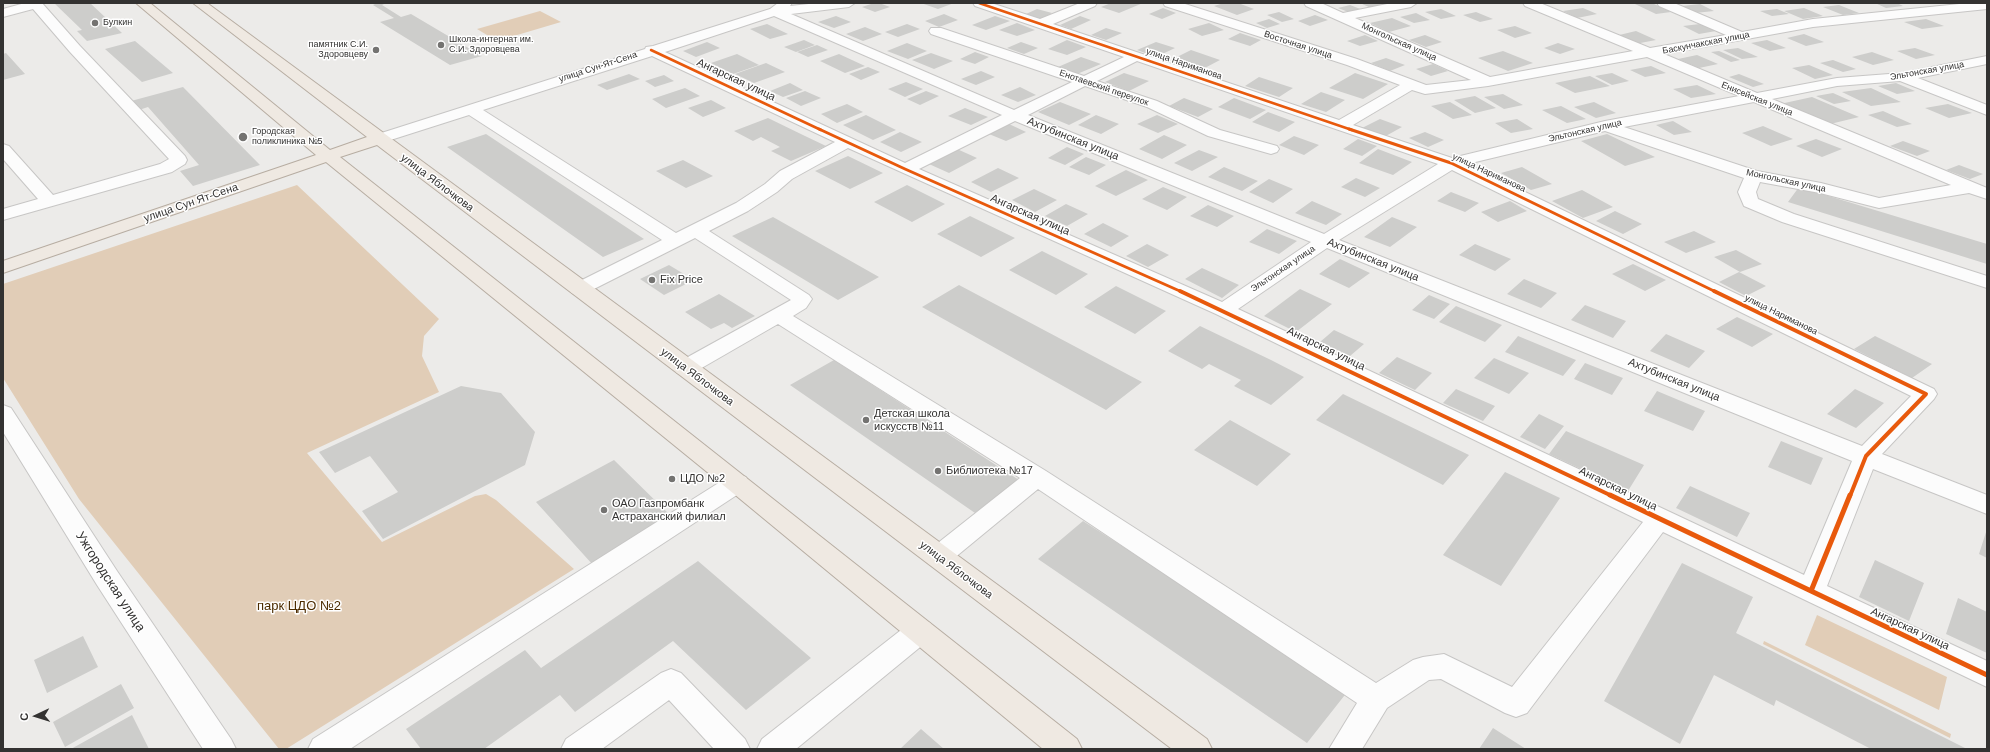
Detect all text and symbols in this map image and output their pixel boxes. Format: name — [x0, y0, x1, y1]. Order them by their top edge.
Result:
marker: Булкин — [90, 18, 100, 28]
place label: Булкин — [103, 18, 132, 28]
street label: Монгольская улица — [1360, 21, 1438, 63]
street label: Восточная улица — [1263, 29, 1333, 61]
street label: Баскунчакская улица — [1662, 29, 1750, 57]
place label: Школа-интернат им. С.И. Здоровцева — [449, 35, 533, 56]
place label: памятник С.И. Здоровцеву — [309, 40, 368, 61]
marker: Школа-интернат им. С.И. Здоровцева — [436, 40, 446, 50]
marker: памятник С.И. Здоровцеву — [371, 45, 381, 55]
street label: улица Нариманова — [1145, 46, 1223, 82]
street label: улица Сун-Ят-Сена — [558, 49, 638, 85]
street label: Ангарская улица — [695, 56, 777, 104]
street label: Эльтонская улица — [1889, 59, 1965, 83]
street label: Енотаевский переулок — [1058, 68, 1150, 108]
street label: Енисейская улица — [1720, 80, 1794, 118]
street label: Ахтубинская улица — [1025, 115, 1121, 163]
street label: Эльтонская улица — [1547, 117, 1623, 145]
place label: Городская поликлиника №5 — [252, 127, 323, 148]
marker: Городская поликлиника №5 — [237, 131, 249, 143]
street label: улица Яблочкова — [398, 151, 476, 215]
street label: улица Нариманова — [1451, 151, 1527, 195]
street label: Монгольская улица — [1745, 167, 1827, 195]
street label: улица Сун Ят-Сена — [142, 181, 240, 225]
street label: Ангарская улица — [988, 192, 1072, 238]
street label: Ахтубинская улица — [1325, 236, 1421, 284]
street label: Эльтонская улица — [1249, 244, 1317, 294]
place label: Fix Price — [660, 273, 703, 287]
marker: Fix Price — [647, 275, 657, 285]
street label: улица Нариманова — [1743, 293, 1819, 337]
street label: Ангарская улица — [1285, 324, 1367, 374]
street label: улица Яблочкова — [658, 345, 736, 409]
street label: Ахтубинская улица — [1626, 356, 1722, 404]
place label: Детская школа искусств №11 — [874, 407, 950, 433]
marker: Детская школа искусств №11 — [861, 415, 871, 425]
place label: Библиотека №17 — [946, 464, 1033, 478]
street label: Ангарская улица — [1577, 464, 1659, 514]
marker: Библиотека №17 — [933, 466, 943, 476]
place label: ЦДО №2 — [680, 472, 725, 486]
marker: ЦДО №2 — [667, 474, 677, 484]
place label: ОАО Газпромбанк Астраханский филиал — [612, 497, 726, 523]
marker: ОАО Газпромбанк Астраханский филиал — [599, 505, 609, 515]
street label: Ужгородская улица — [72, 529, 148, 635]
street label: улица Яблочкова — [917, 538, 995, 602]
park label: парк ЦДО №2 — [257, 598, 341, 614]
street label: Ангарская улица — [1869, 605, 1951, 653]
north arrow — [16, 696, 56, 736]
text: С — [18, 712, 30, 721]

